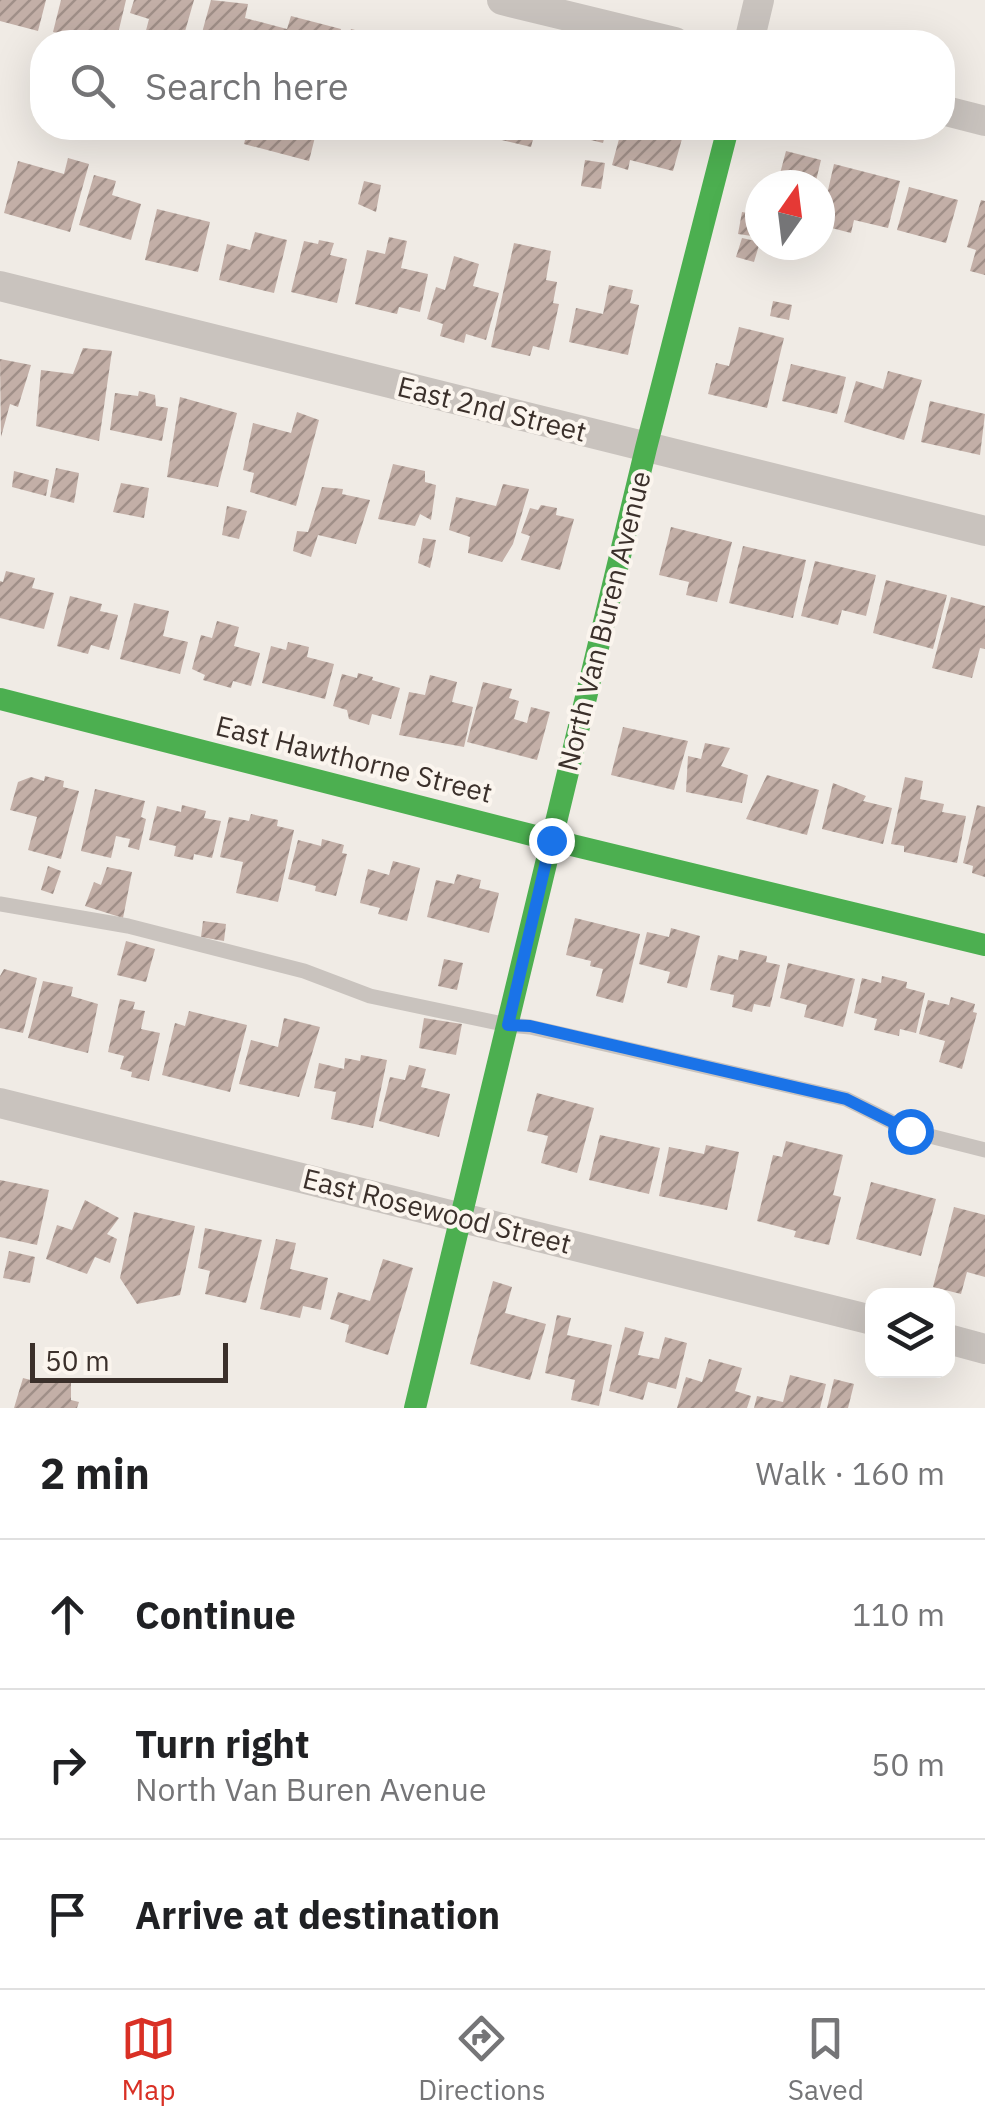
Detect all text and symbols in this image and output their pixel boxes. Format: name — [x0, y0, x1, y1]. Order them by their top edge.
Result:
search box — [30, 30, 955, 140]
icon: search — [65, 58, 120, 113]
text: Search here — [145, 61, 349, 110]
north arrow — [745, 170, 835, 260]
street label: East 2nd Street — [394, 367, 590, 450]
street label: North Van Buren Avenue — [548, 467, 659, 775]
street label: East Hawthorne Street — [212, 706, 496, 811]
route end — [529, 818, 575, 864]
route start — [888, 1109, 934, 1155]
street label: East Rosewood Street — [299, 1159, 575, 1262]
map controls — [865, 1288, 955, 1378]
button: layers — [865, 1288, 955, 1378]
scale bar — [30, 1338, 228, 1382]
text: 50 m — [45, 1342, 110, 1379]
text: 2 min — [40, 1446, 150, 1501]
text: Walk · 160 m — [756, 1452, 945, 1494]
icon: ahead — [40, 1587, 95, 1642]
text: Continue — [135, 1590, 296, 1639]
text: 110 m — [852, 1593, 945, 1635]
text: Turn right — [135, 1719, 310, 1768]
icon: right — [40, 1737, 95, 1792]
text: 50 m — [871, 1743, 945, 1785]
text: North Van Buren Avenue — [135, 1768, 487, 1810]
icon: arrive — [40, 1887, 95, 1942]
text: Arrive at destination — [135, 1890, 500, 1939]
tab: Map — [121, 2011, 176, 2108]
tab: Directions — [418, 2011, 546, 2108]
tab: Saved — [788, 2011, 864, 2108]

